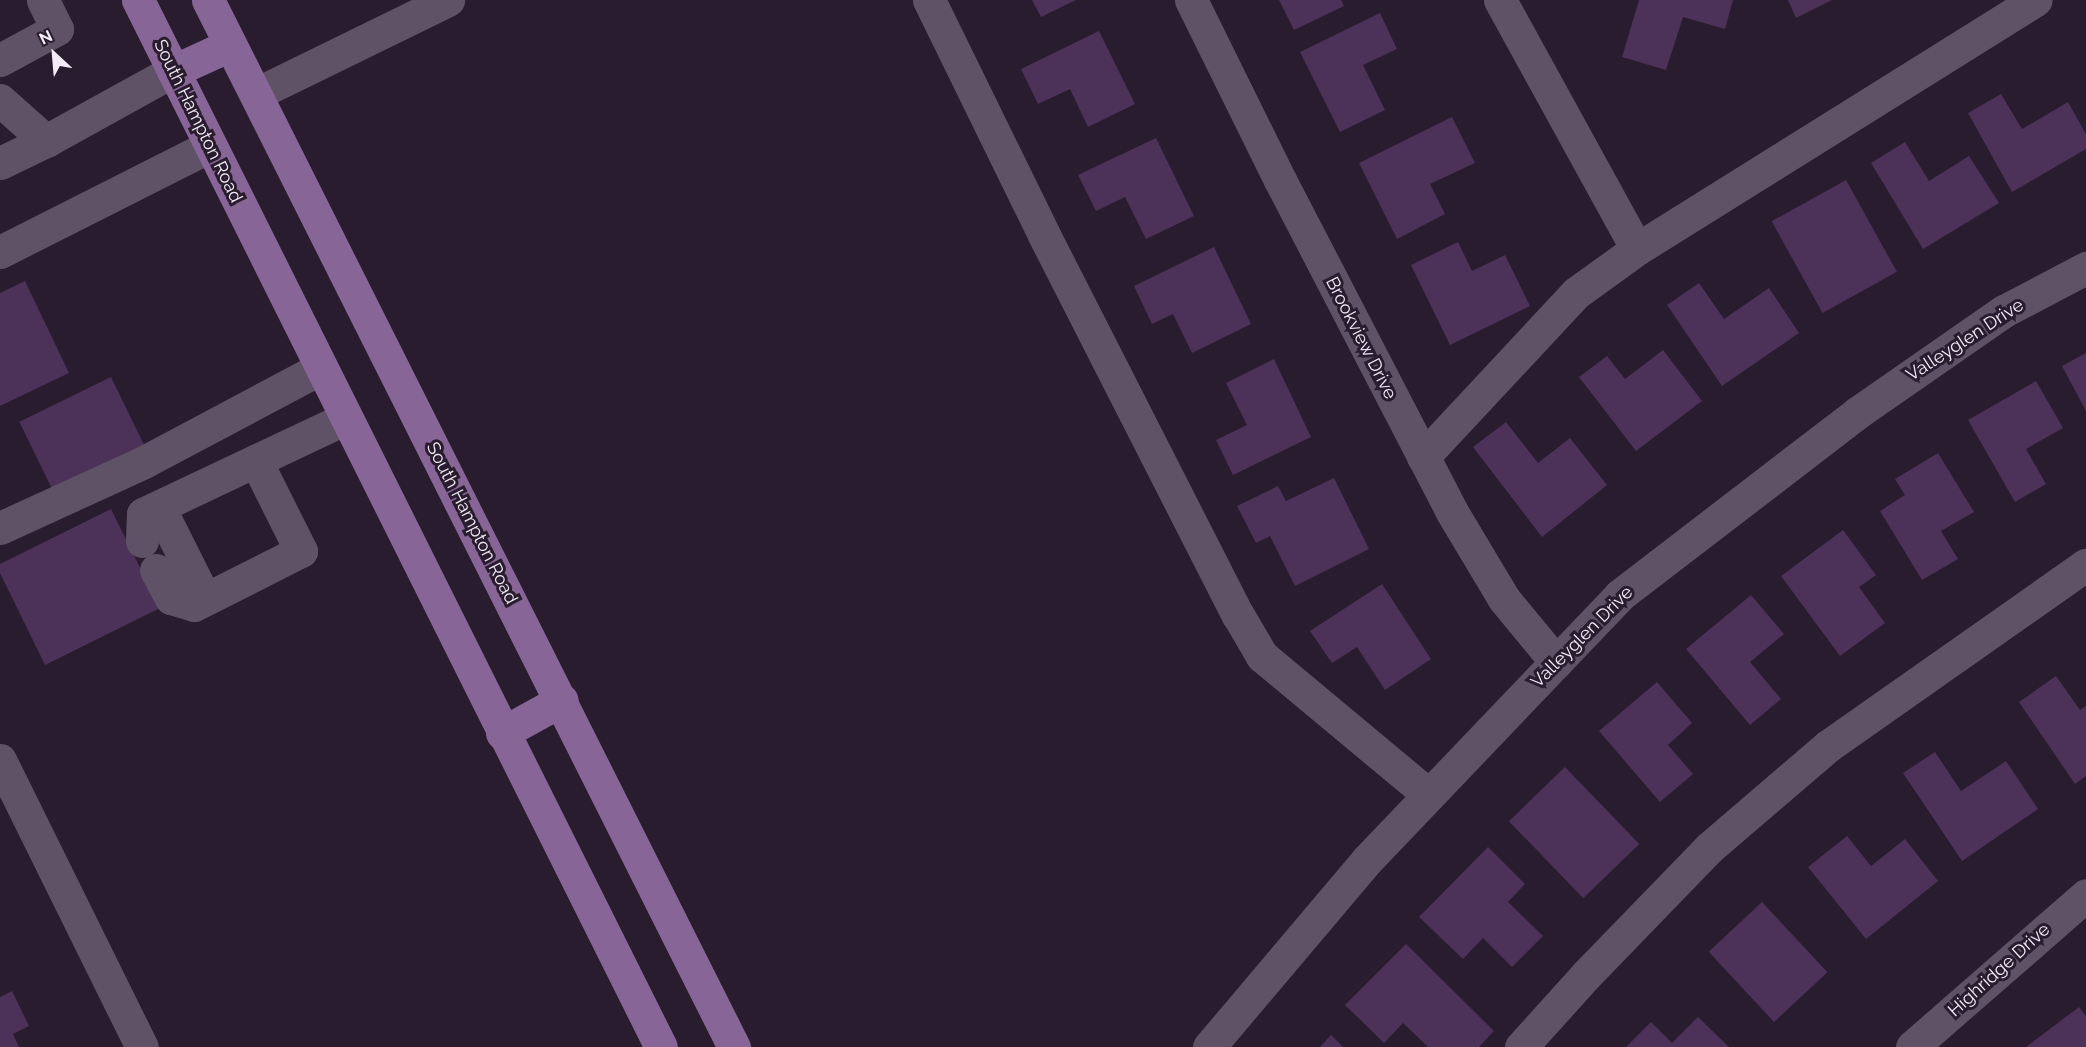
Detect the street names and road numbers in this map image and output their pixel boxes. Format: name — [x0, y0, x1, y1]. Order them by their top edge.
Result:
street label: South Hampton Road — [149, 36, 247, 206]
street label: Brookview Drive — [1321, 273, 1401, 403]
street label: Valleyglen Drive — [1902, 294, 2028, 386]
street label: South Hampton Road — [422, 438, 522, 608]
street label: Valleyglen Drive — [1527, 582, 1637, 692]
street label: Highridge Drive — [1944, 919, 2054, 1021]

